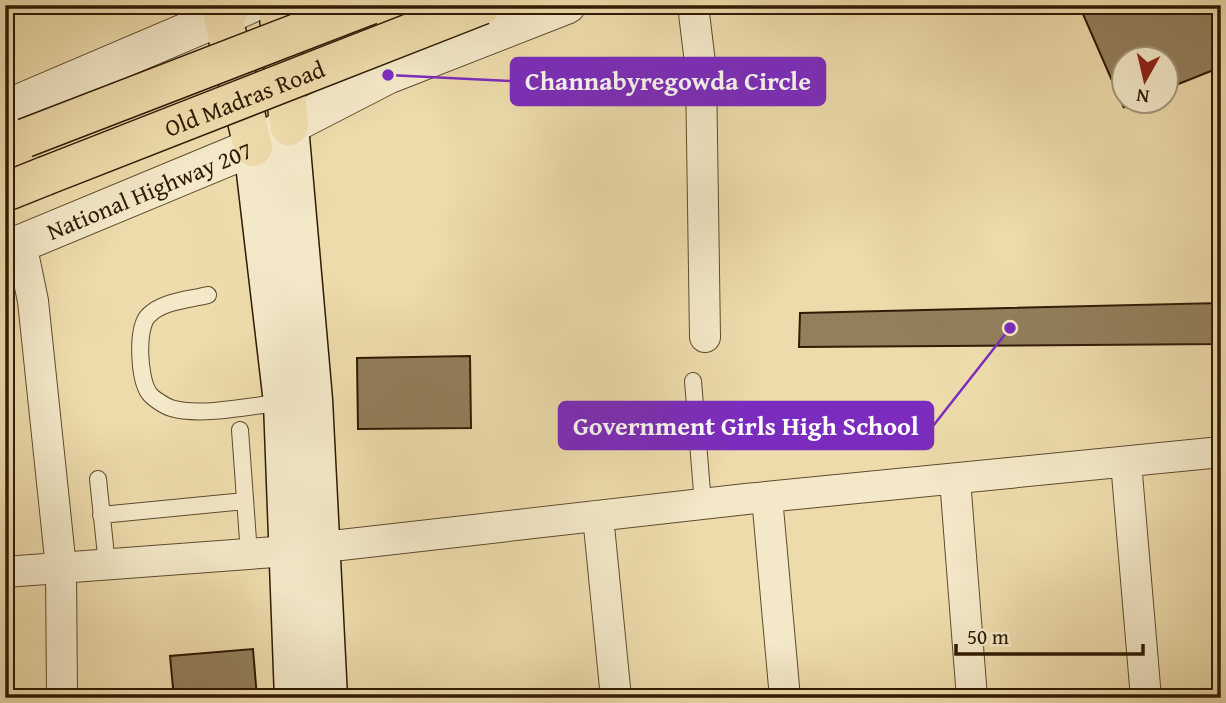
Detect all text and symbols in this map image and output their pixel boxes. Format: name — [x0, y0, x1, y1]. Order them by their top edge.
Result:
north arrow — [1110, 46, 1180, 116]
street label: Old Madras Road — [159, 51, 330, 145]
callout: Channabyregowda Circle — [511, 58, 825, 105]
text: Channabyregowda Circle — [525, 61, 811, 100]
text: N — [1134, 82, 1151, 112]
street label: National Highway 207 — [41, 132, 257, 248]
callout: Government Girls High School — [559, 402, 933, 449]
text: Government Girls High School — [573, 406, 919, 445]
scale bar — [956, 612, 1144, 656]
text: 50 m — [967, 621, 1009, 652]

